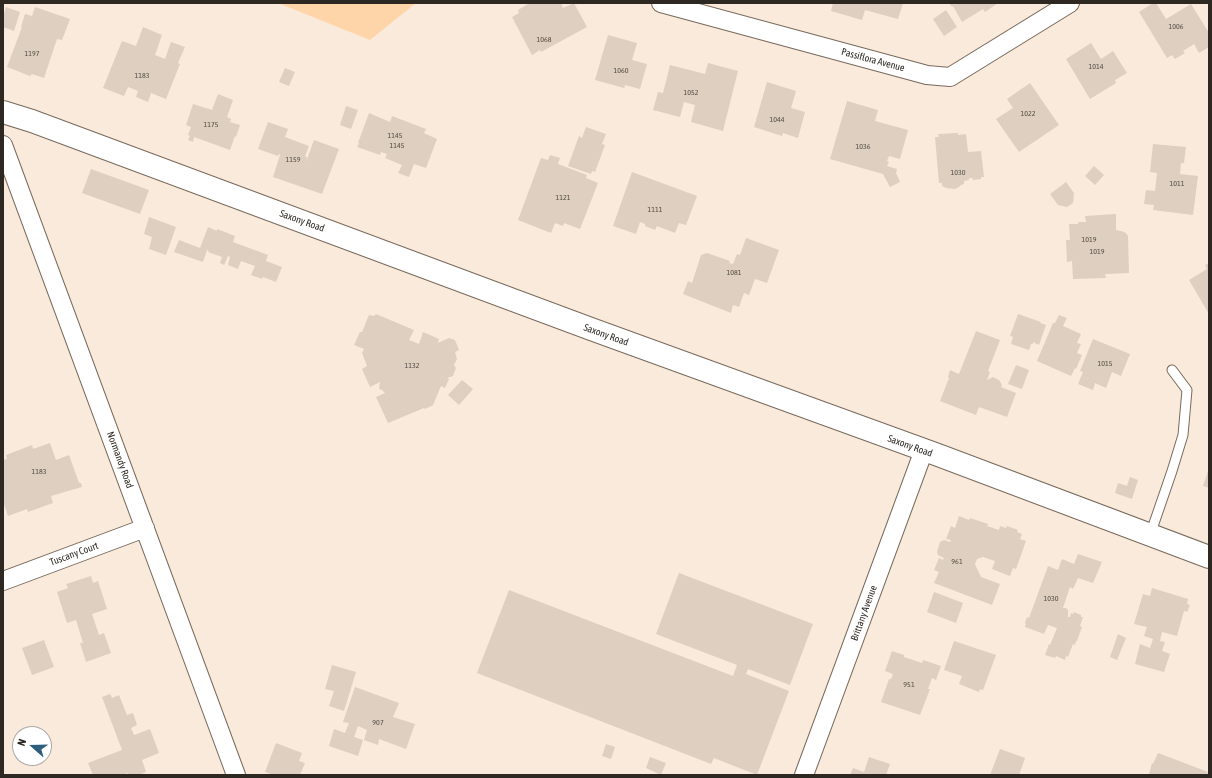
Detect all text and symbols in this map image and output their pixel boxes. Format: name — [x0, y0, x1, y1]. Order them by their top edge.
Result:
house number: 1006 — [1168, 21, 1184, 31]
house number: 1068 — [536, 34, 552, 44]
street label: Passiflora Avenue — [840, 46, 906, 74]
house number: 1197 — [24, 48, 40, 58]
house number: 1014 — [1088, 61, 1104, 71]
house number: 1060 — [613, 65, 629, 75]
house number: 1183 — [134, 70, 150, 80]
house number: 1052 — [683, 87, 699, 97]
house number: 1022 — [1020, 108, 1036, 118]
house number: 1044 — [769, 114, 785, 124]
house number: 1175 — [203, 119, 219, 129]
house number: 1145 — [387, 130, 403, 140]
house number: 1145 — [389, 140, 405, 150]
house number: 1036 — [855, 141, 871, 151]
house number: 1159 — [285, 154, 301, 164]
house number: 1030 — [950, 167, 966, 177]
house number: 1011 — [1169, 178, 1185, 188]
house number: 1121 — [555, 192, 571, 202]
house number: 1111 — [647, 204, 663, 214]
street label: Saxony Road — [278, 207, 326, 235]
house number: 1019 — [1081, 234, 1097, 244]
house number: 1019 — [1089, 246, 1105, 256]
house number: 1081 — [726, 267, 742, 277]
street label: Saxony Road — [582, 321, 630, 349]
house number: 1015 — [1097, 358, 1113, 368]
house number: 1132 — [404, 360, 420, 370]
street label: Normandy Road — [104, 430, 136, 490]
street label: Saxony Road — [886, 432, 934, 460]
house number: 1183 — [31, 466, 47, 476]
street label: Tuscany Court — [48, 540, 100, 568]
house number: 961 — [951, 556, 963, 566]
street label: Brittany Avenue — [848, 583, 880, 643]
house number: 1030 — [1043, 593, 1059, 603]
house number: 951 — [903, 679, 915, 689]
house number: 907 — [372, 717, 384, 727]
north arrow — [12, 726, 52, 766]
text: N — [15, 737, 28, 747]

